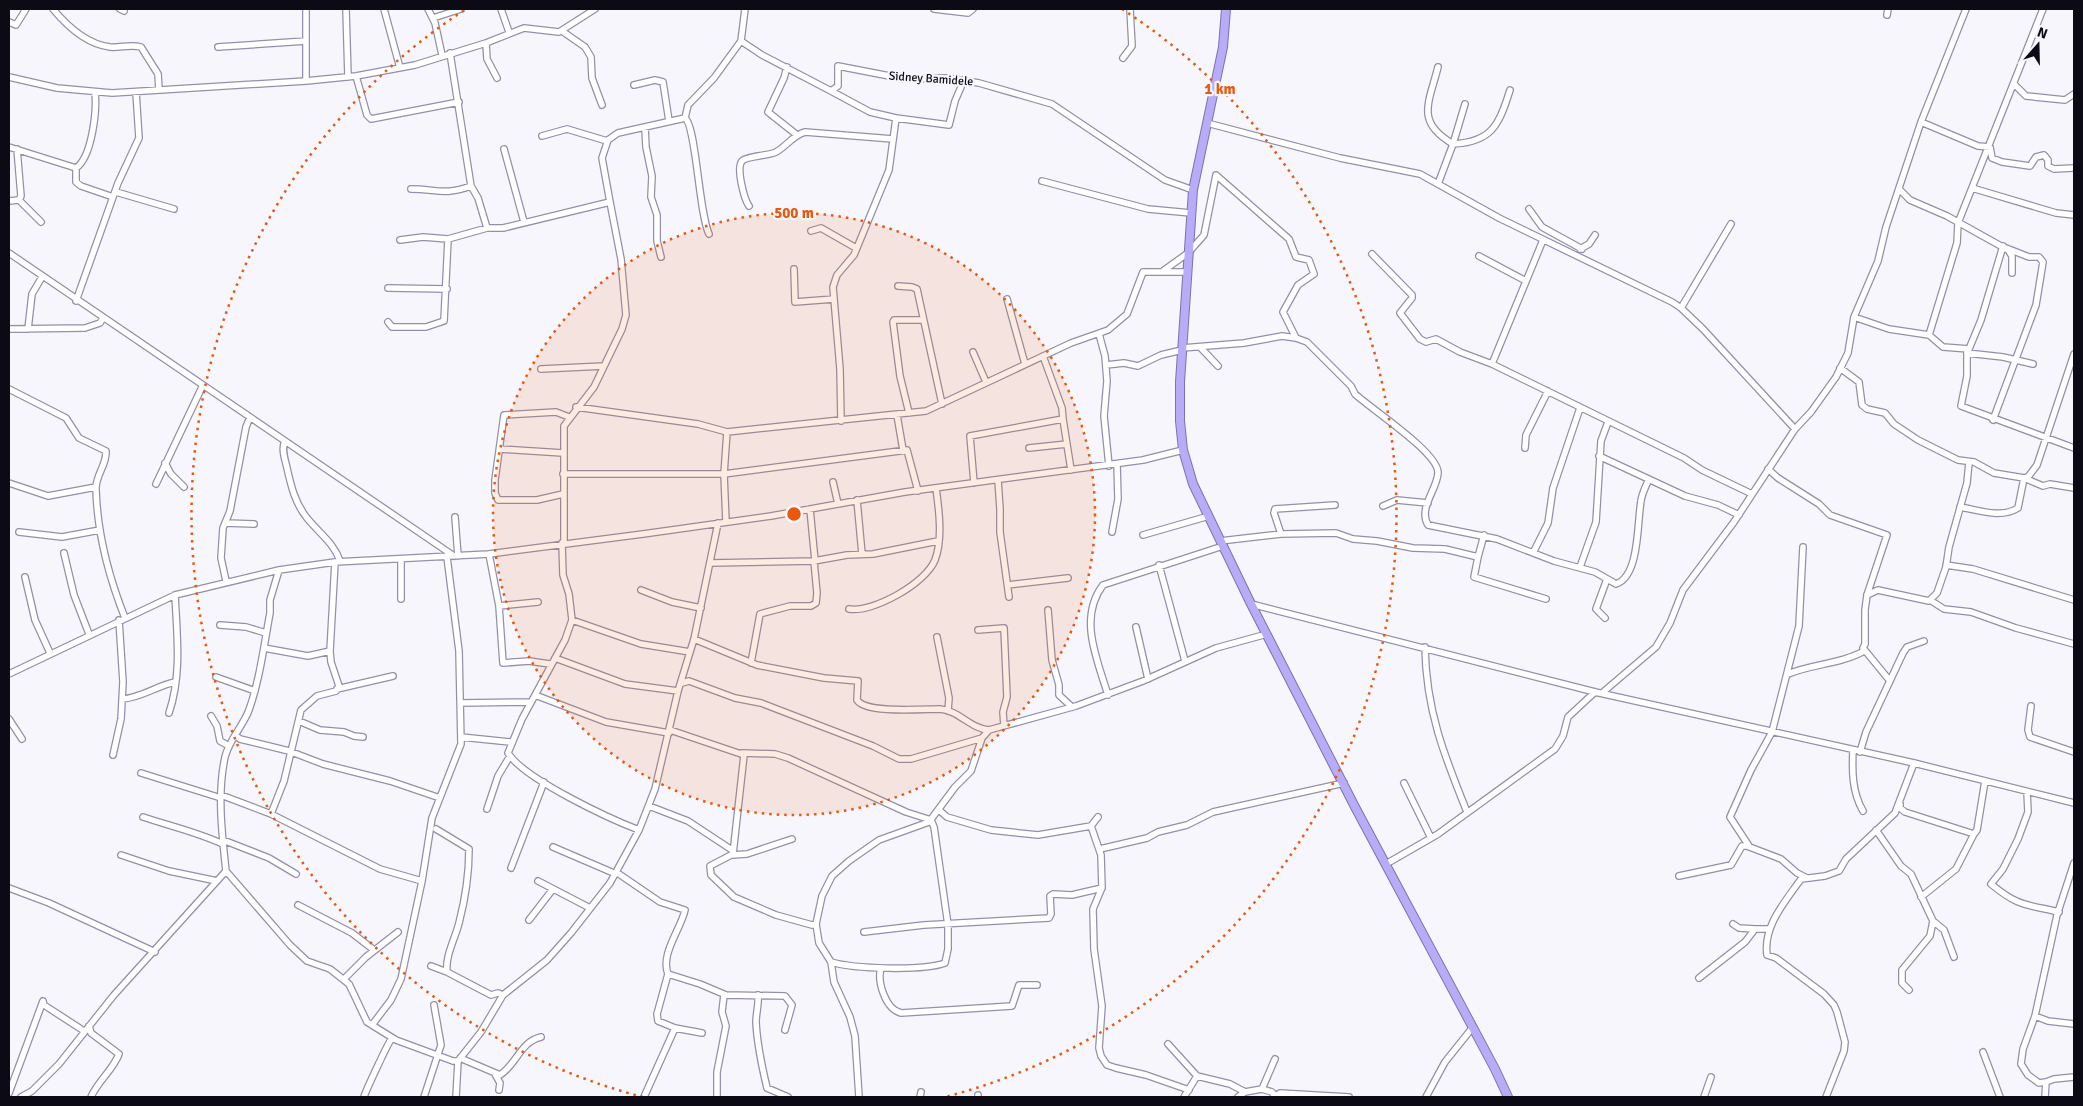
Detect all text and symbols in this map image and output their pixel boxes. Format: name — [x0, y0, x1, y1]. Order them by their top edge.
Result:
north arrow — [2013, 20, 2063, 70]
text: N — [2035, 24, 2050, 43]
street label: Sidney Bamidele — [888, 69, 974, 89]
text: 1 km — [1204, 80, 1236, 98]
text: 500 m — [774, 204, 814, 222]
centre of rings — [785, 505, 803, 523]

